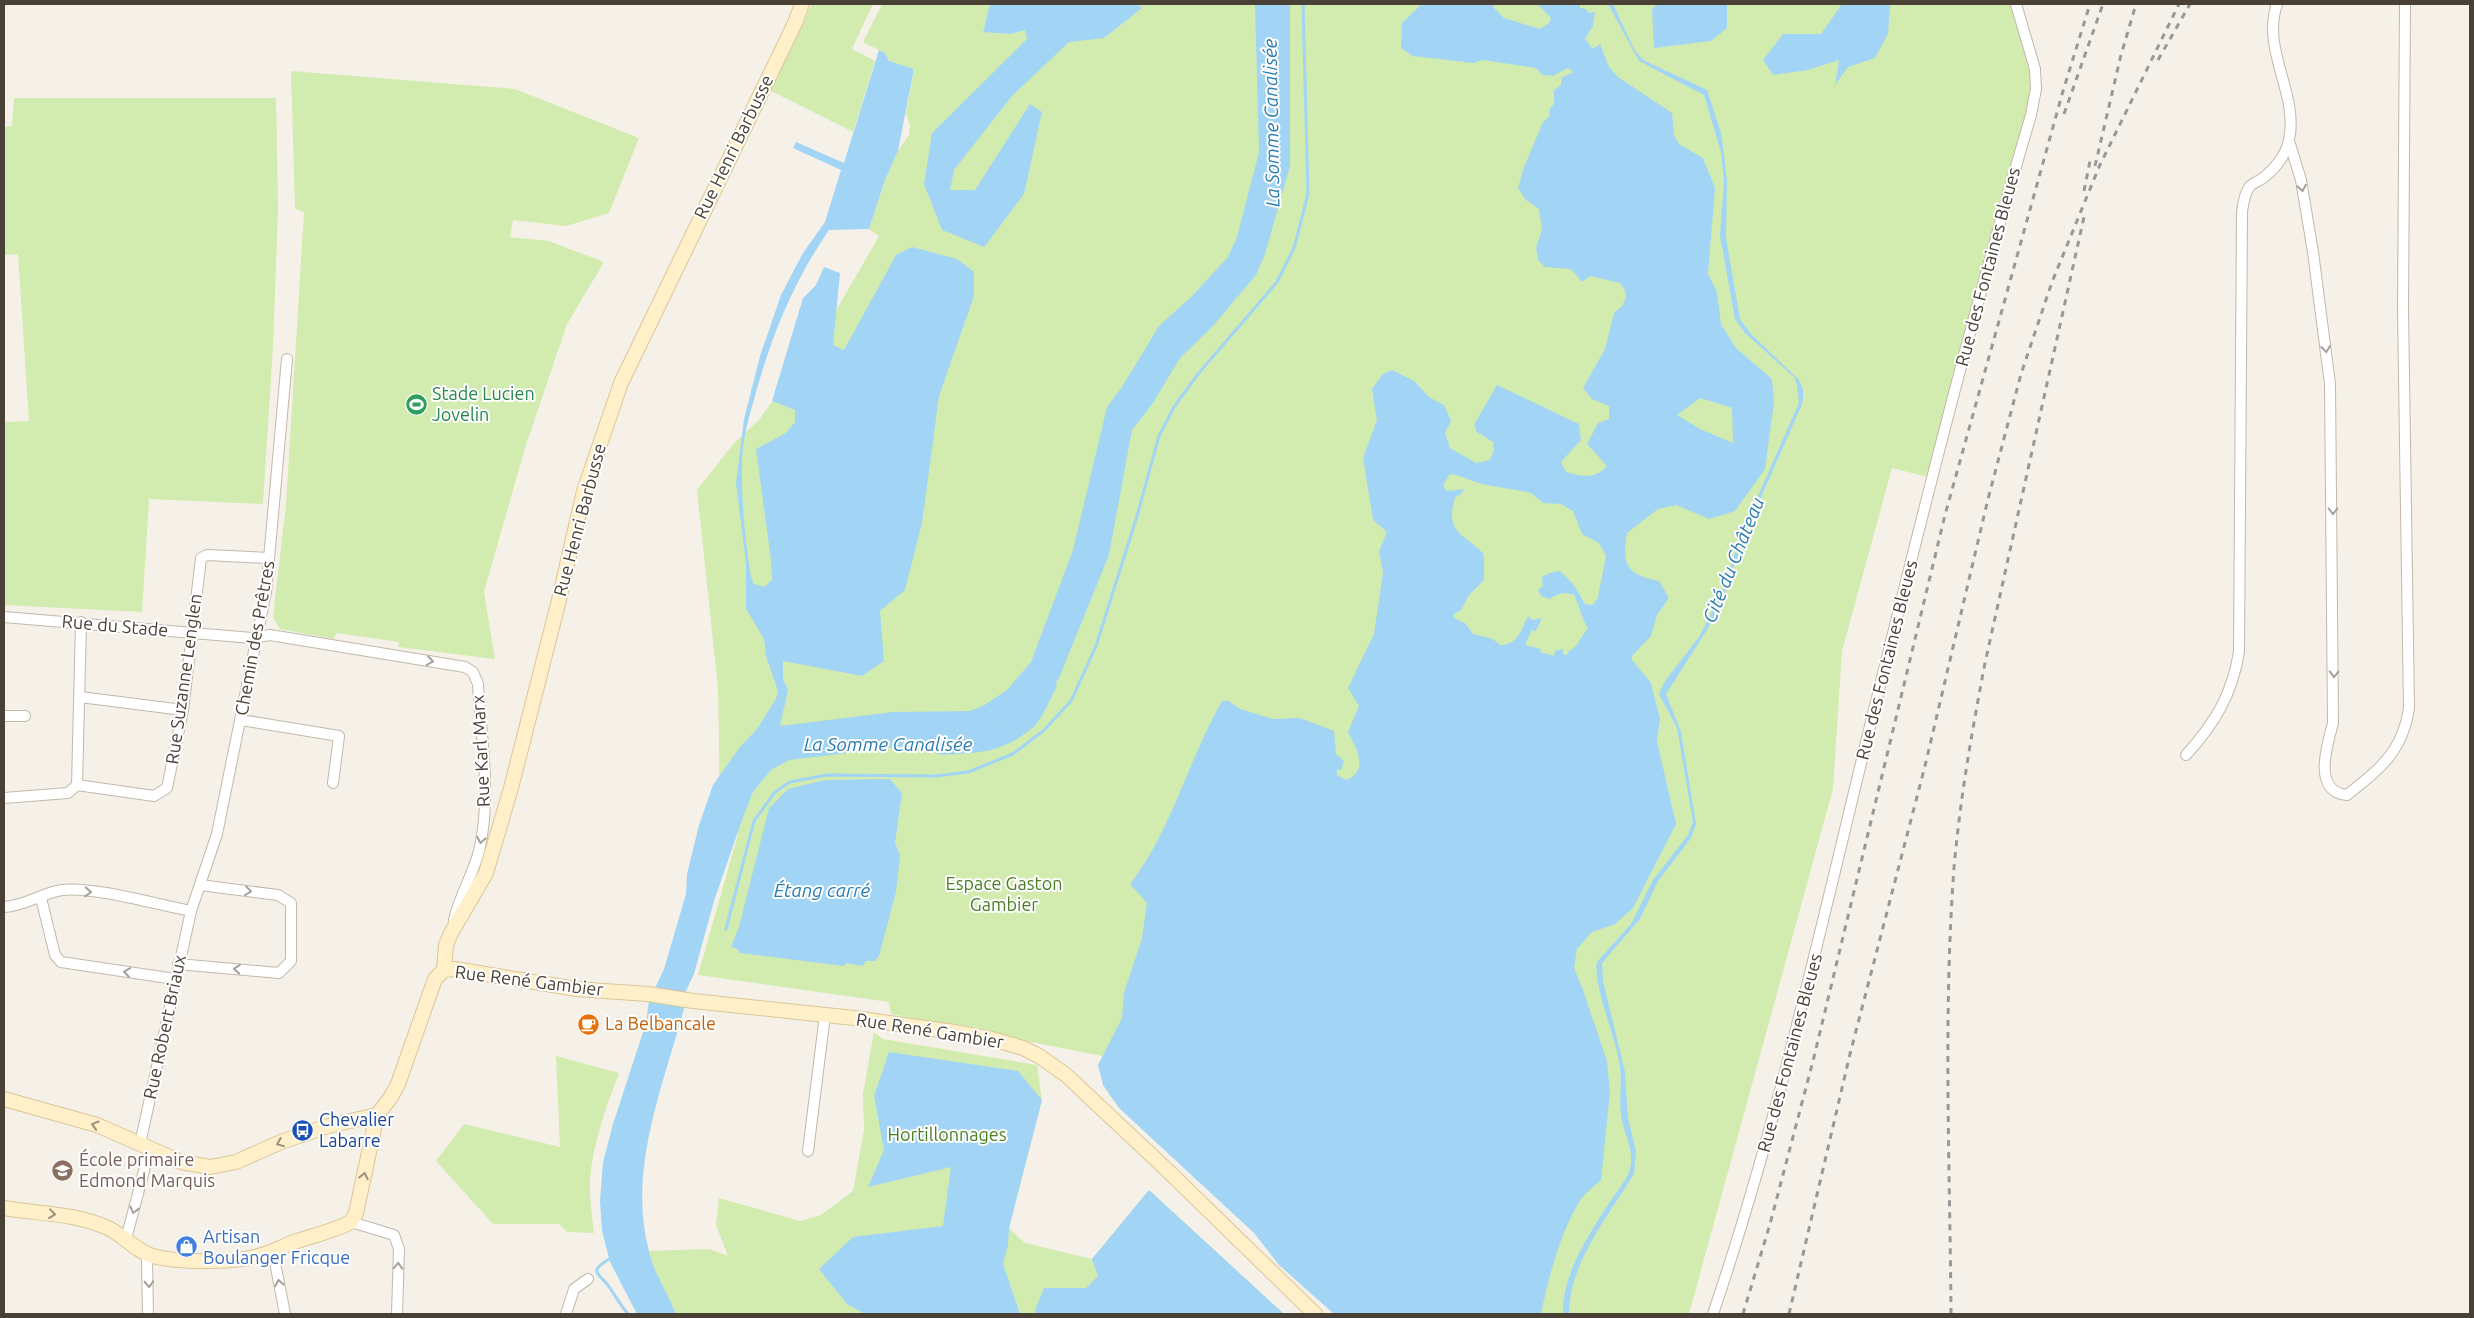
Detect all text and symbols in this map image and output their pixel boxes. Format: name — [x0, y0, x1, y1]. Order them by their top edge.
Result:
water label: La Somme Canalisée — [1259, 38, 1283, 207]
street label: Rue Henri Barbusse — [690, 71, 777, 222]
street label: Rue des Fontaines Bleues — [1951, 165, 2023, 368]
one-way arrow — [2297, 184, 2307, 193]
one-way arrow — [2320, 345, 2331, 353]
place label: Stade Lucien Jovelin — [432, 383, 535, 424]
sports icon: Stade Lucien Jovelin — [404, 392, 428, 416]
street label: Rue Henri Barbusse — [549, 441, 609, 598]
water label: Cité du Château — [1698, 494, 1768, 626]
one-way arrow — [2328, 508, 2338, 516]
street label: Rue des Fontaines Bleues — [1852, 558, 1921, 762]
street label: Chemin des Prêtres — [231, 559, 278, 717]
street label: Rue Suzanne Lenglen — [161, 592, 205, 765]
street label: Rue du Stade — [61, 610, 169, 640]
one-way arrow — [426, 655, 434, 666]
one-way arrow — [2328, 670, 2339, 678]
street label: Rue Karl Marx — [467, 694, 493, 808]
water label: La Somme Canalisée — [804, 733, 973, 755]
one-way arrow — [476, 836, 486, 845]
park label: Espace Gaston Gambier — [946, 873, 1062, 914]
water label: Étang carré — [774, 879, 871, 901]
one-way arrow — [84, 886, 92, 897]
one-way arrow — [244, 886, 252, 896]
street label: Rue des Fontaines Bleues — [1753, 951, 1825, 1154]
street label: Rue Robert Briaux — [139, 953, 189, 1101]
street label: Rue René Gambier — [454, 961, 605, 999]
one-way arrow — [232, 964, 240, 975]
one-way arrow — [123, 967, 131, 977]
street label: Rue René Gambier — [855, 1008, 1006, 1052]
cafe icon: La Belbancale — [577, 1012, 601, 1036]
place label: La Belbancale — [605, 1013, 716, 1033]
place label: Chevalier Labarre — [319, 1109, 394, 1150]
bus stop icon: Chevalier Labarre — [291, 1118, 315, 1142]
one-way arrow — [91, 1121, 100, 1131]
park label: Hortillonnages — [887, 1124, 1007, 1144]
one-way arrow — [276, 1137, 285, 1147]
place label: École primaire Edmond Marquis — [79, 1148, 215, 1190]
school or university icon: École primaire Edmond Marquis — [51, 1158, 75, 1182]
one-way arrow — [359, 1171, 369, 1180]
one-way arrow — [129, 1206, 140, 1215]
one-way arrow — [48, 1208, 56, 1219]
place label: Artisan Boulanger Fricque — [203, 1226, 350, 1267]
shop icon: Artisan Boulanger Fricque — [175, 1235, 199, 1259]
one-way arrow — [393, 1261, 404, 1269]
one-way arrow — [274, 1279, 285, 1287]
one-way arrow — [143, 1281, 154, 1289]

